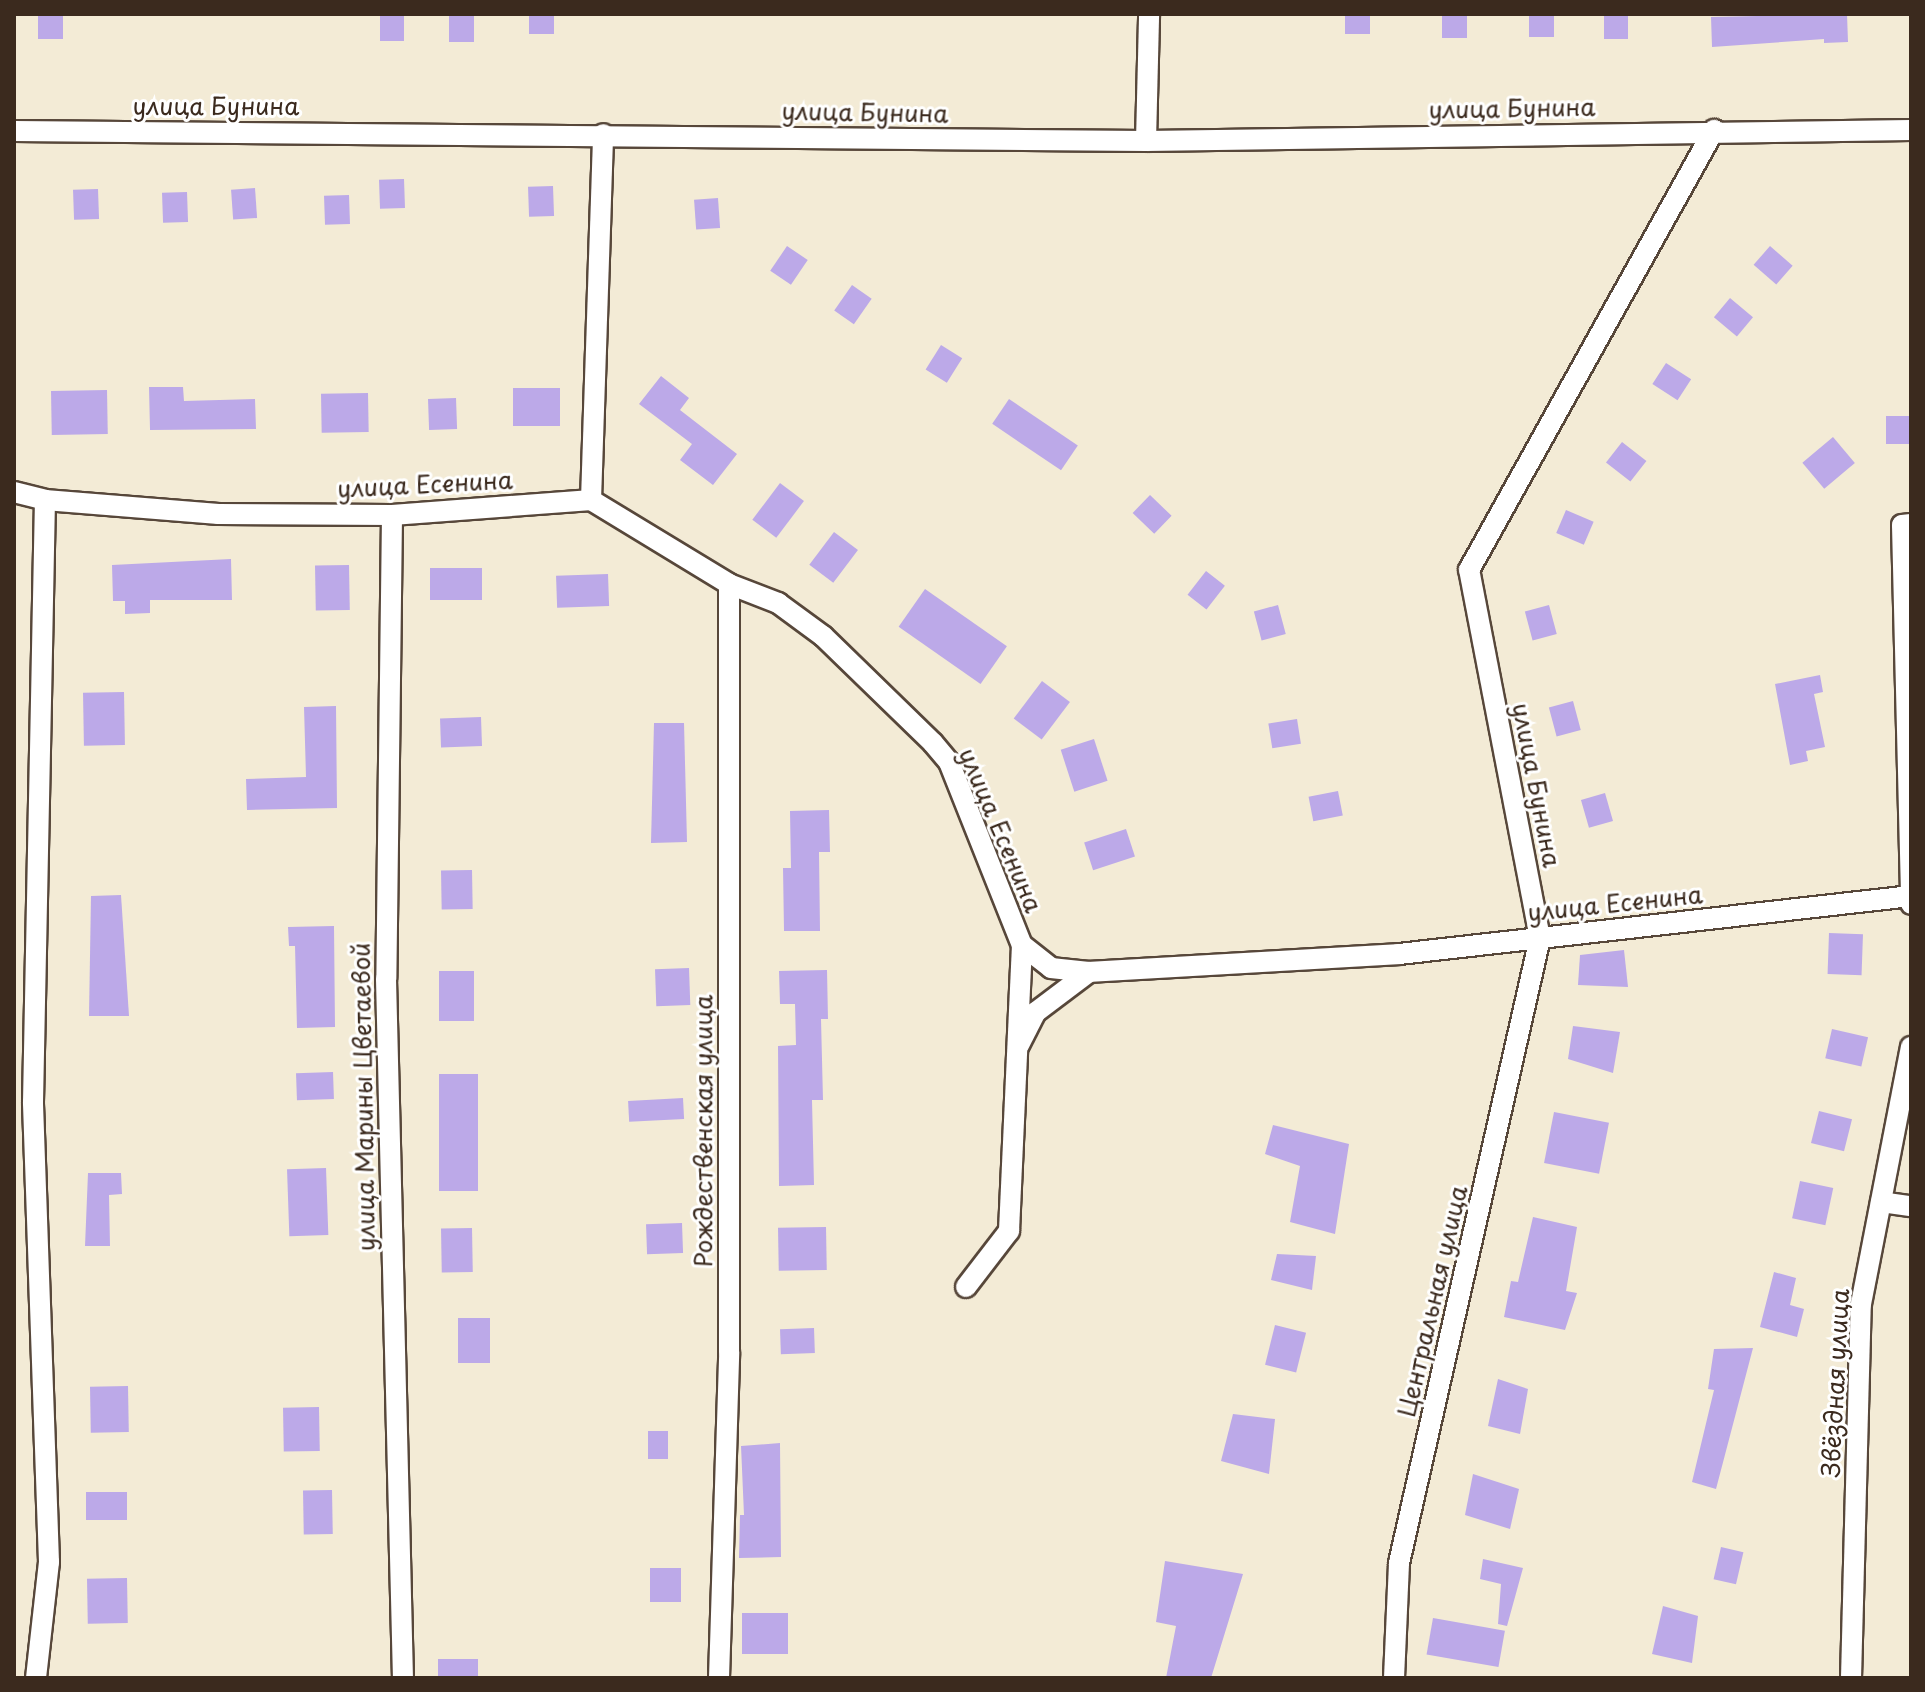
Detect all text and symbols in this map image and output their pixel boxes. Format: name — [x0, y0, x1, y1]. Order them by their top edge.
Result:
street label: улица Бунина — [132, 92, 300, 120]
street label: улица Бунина — [1428, 92, 1596, 124]
street label: улица Бунина — [781, 96, 949, 128]
street label: улица Есенина — [336, 465, 514, 503]
street label: улица Бунина — [1507, 700, 1567, 870]
street label: улица Есенина — [953, 743, 1049, 917]
street label: улица Есенина — [1526, 879, 1704, 927]
street label: улица Марины Цветаевой — [346, 941, 380, 1253]
street label: Рождественская улица — [689, 994, 717, 1268]
street label: Центральная улица — [1391, 1182, 1473, 1420]
street label: Звёздная улица — [1816, 1287, 1854, 1479]

